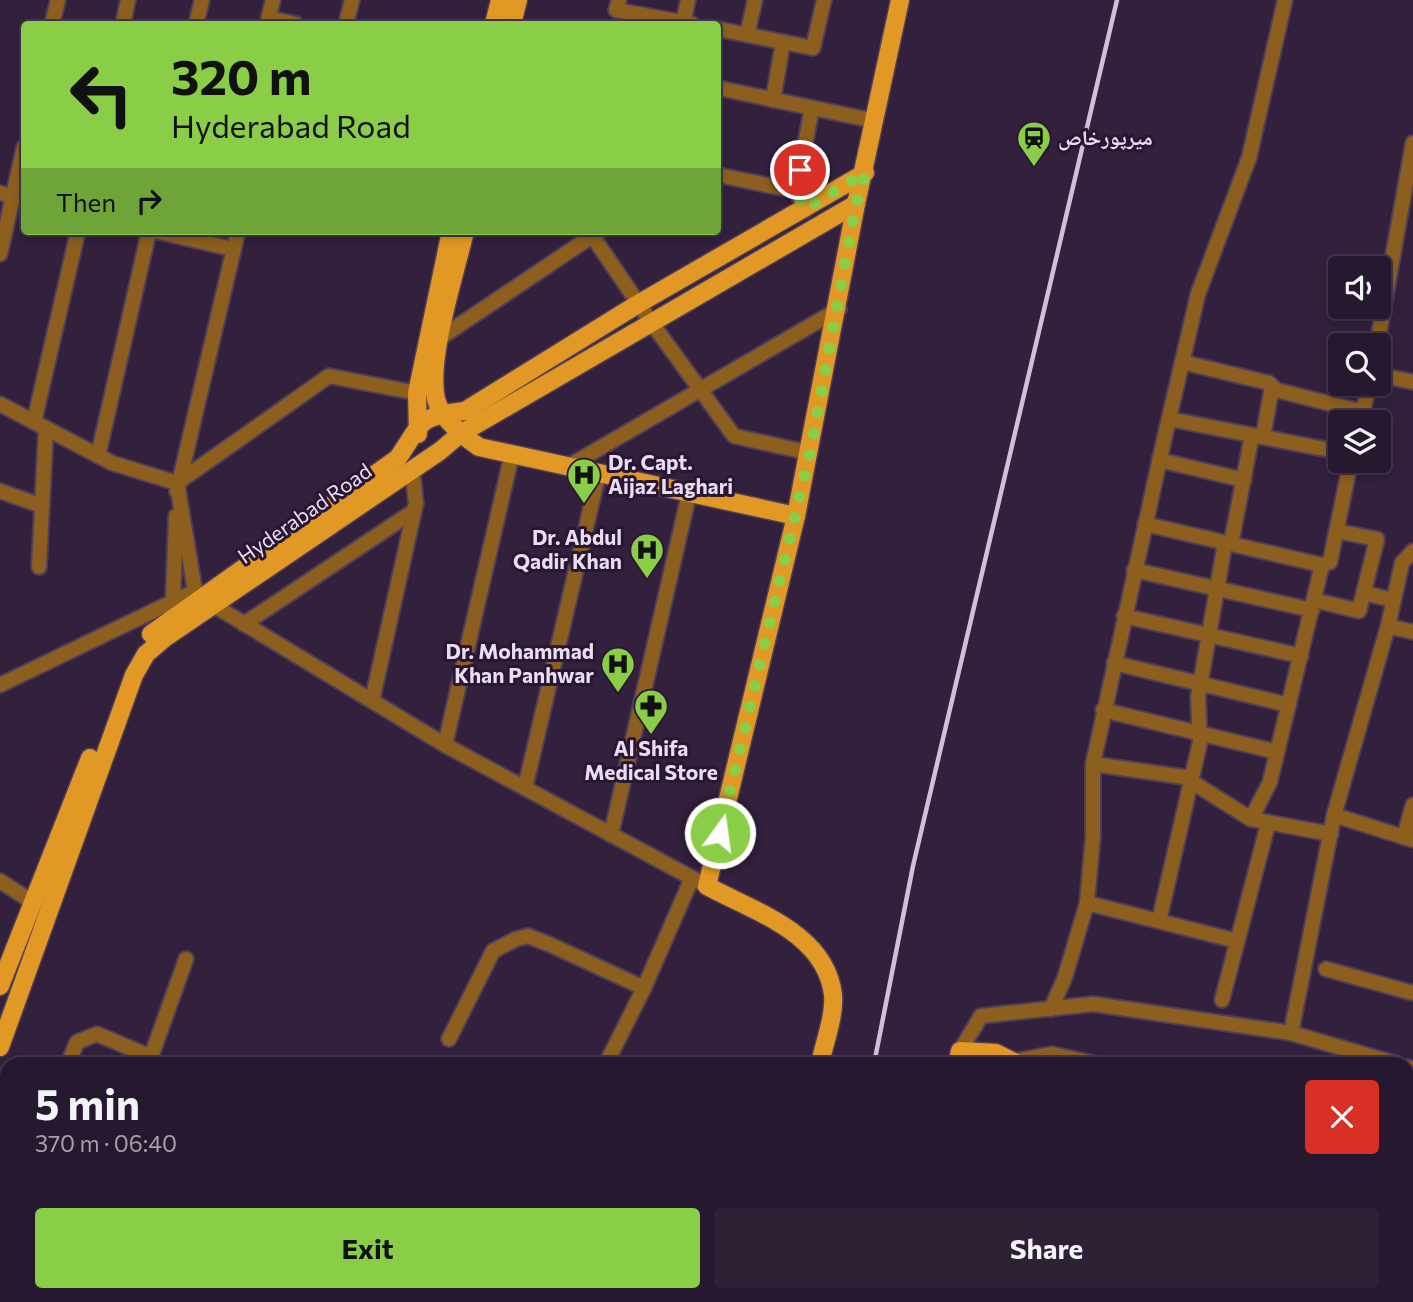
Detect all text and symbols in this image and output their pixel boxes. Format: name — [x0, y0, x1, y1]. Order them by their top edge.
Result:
text: 320 m — [171, 45, 312, 105]
icon: left — [56, 49, 147, 140]
text: Hyderabad Road — [171, 105, 411, 145]
station icon: ميرپورخاص — [1015, 119, 1053, 168]
place label: ميرپورخاص — [1058, 124, 1153, 151]
pin — [770, 140, 830, 200]
icon: arrive — [781, 151, 819, 189]
icon: right — [130, 182, 168, 220]
text: Then — [56, 186, 116, 217]
map controls — [1328, 256, 1391, 473]
button: sound — [1328, 256, 1391, 319]
button: search — [1328, 333, 1391, 396]
button: layers — [1328, 410, 1391, 473]
place label: Dr. Capt. Aijaz Laghari — [608, 449, 733, 498]
hospital icon: Dr. Capt. Aijaz Laghari — [565, 456, 603, 505]
street label: Hyderabad Road — [233, 457, 376, 568]
place label: Dr. Abdul Qadir Khan — [513, 524, 622, 573]
hospital icon: Dr. Abdul Qadir Khan — [628, 531, 666, 580]
place label: Dr. Mohammad Khan Panhwar — [446, 638, 594, 687]
hospital icon: Dr. Mohammad Khan Panhwar — [599, 645, 637, 694]
pharmacy icon: Al Shifa Medical Store — [632, 687, 670, 736]
place label: Al Shifa Medical Store — [584, 735, 718, 784]
position arrow — [683, 796, 757, 870]
text: 5 min — [35, 1077, 140, 1129]
button: close — [1305, 1080, 1379, 1154]
text: 370 m · 06:40 — [35, 1129, 177, 1157]
button: Exit — [35, 1208, 700, 1288]
button: Share — [714, 1208, 1379, 1288]

